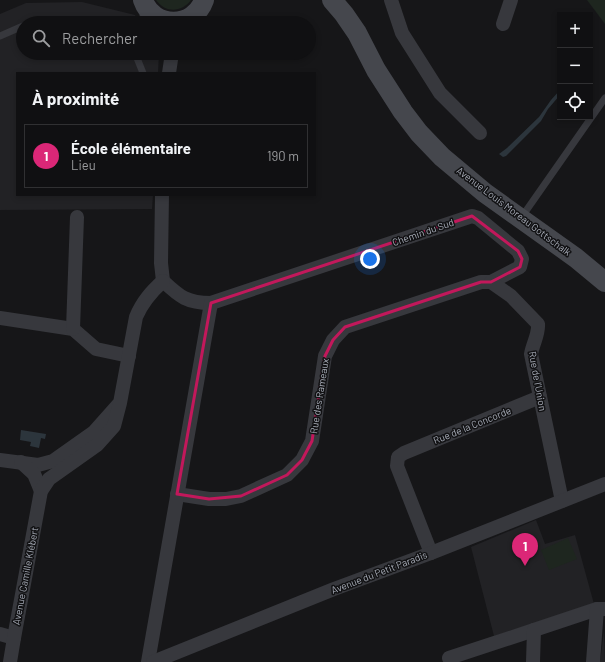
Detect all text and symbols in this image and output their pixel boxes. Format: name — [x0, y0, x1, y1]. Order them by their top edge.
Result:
map controls — [557, 12, 593, 120]
button: + — [557, 12, 593, 48]
search box — [16, 16, 316, 60]
icon: search — [30, 27, 52, 49]
text: Rechercher — [62, 29, 138, 47]
button: − — [557, 48, 593, 84]
button: locate — [557, 84, 593, 120]
text: À proximité — [32, 88, 119, 108]
text: École élémentaire — [71, 139, 191, 157]
text: 1 — [44, 148, 48, 164]
text: 190 m — [267, 148, 299, 164]
text: Lieu — [71, 157, 96, 173]
street label: Avenue Louis Moreau Gottschalk — [454, 164, 574, 258]
street label: Chemin du Sud — [391, 216, 455, 248]
your location — [360, 249, 380, 269]
street label: Rue de l'Union — [527, 350, 549, 412]
street label: Rue des Rameaux — [307, 357, 331, 435]
street label: Rue de la Concorde — [431, 404, 513, 446]
street label: Avenue Camille Klébert — [10, 526, 40, 626]
pin: 1 — [512, 533, 538, 566]
street label: Avenue du Petit Paradis — [329, 548, 429, 596]

